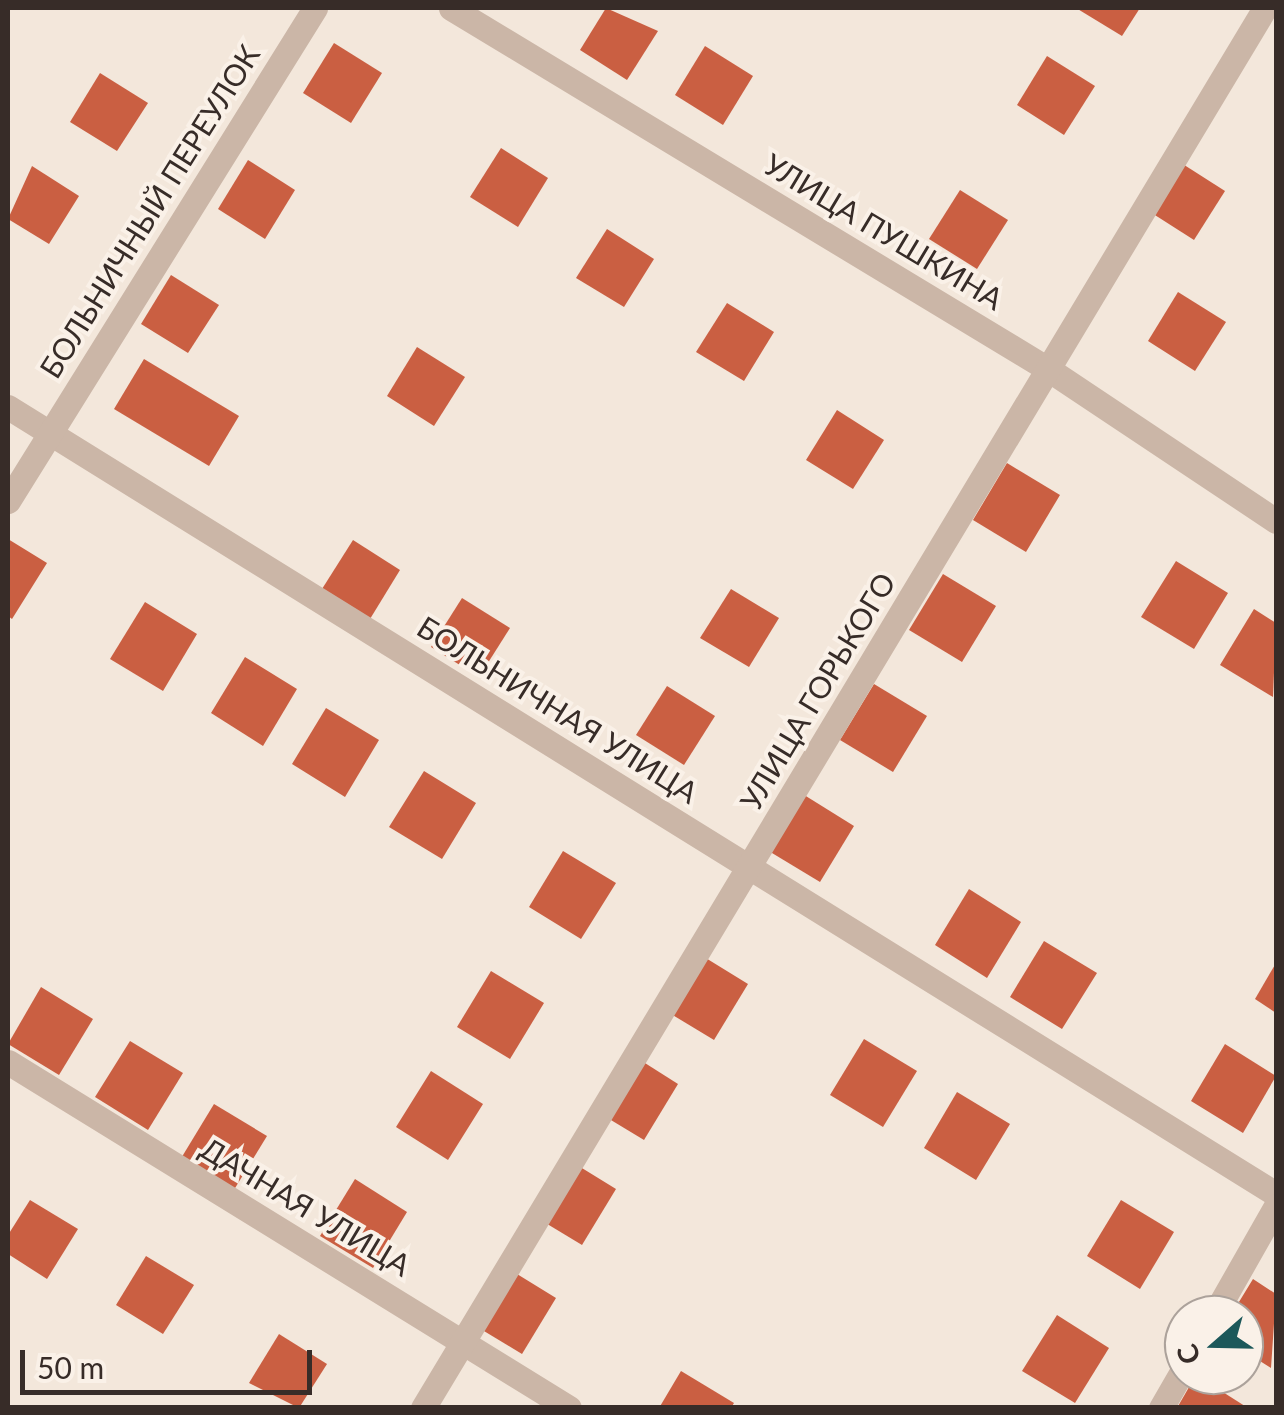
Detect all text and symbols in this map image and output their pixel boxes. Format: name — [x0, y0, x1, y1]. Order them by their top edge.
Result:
street label: БОЛЬНИЧНЫЙ ПЕРЕУЛОК — [32, 38, 266, 384]
street label: УЛИЦА ПУШКИНА — [758, 145, 1010, 317]
street label: УЛИЦА ГОРЬКОГО — [732, 566, 902, 816]
street label: БОЛЬНИЧНАЯ УЛИЦА — [411, 608, 705, 810]
street label: ДАЧНАЯ УЛИЦА — [195, 1129, 417, 1283]
north arrow — [1164, 1295, 1264, 1395]
scale bar — [25, 1330, 318, 1392]
text: С — [1169, 1340, 1207, 1369]
text: 50 m — [37, 1349, 104, 1385]

